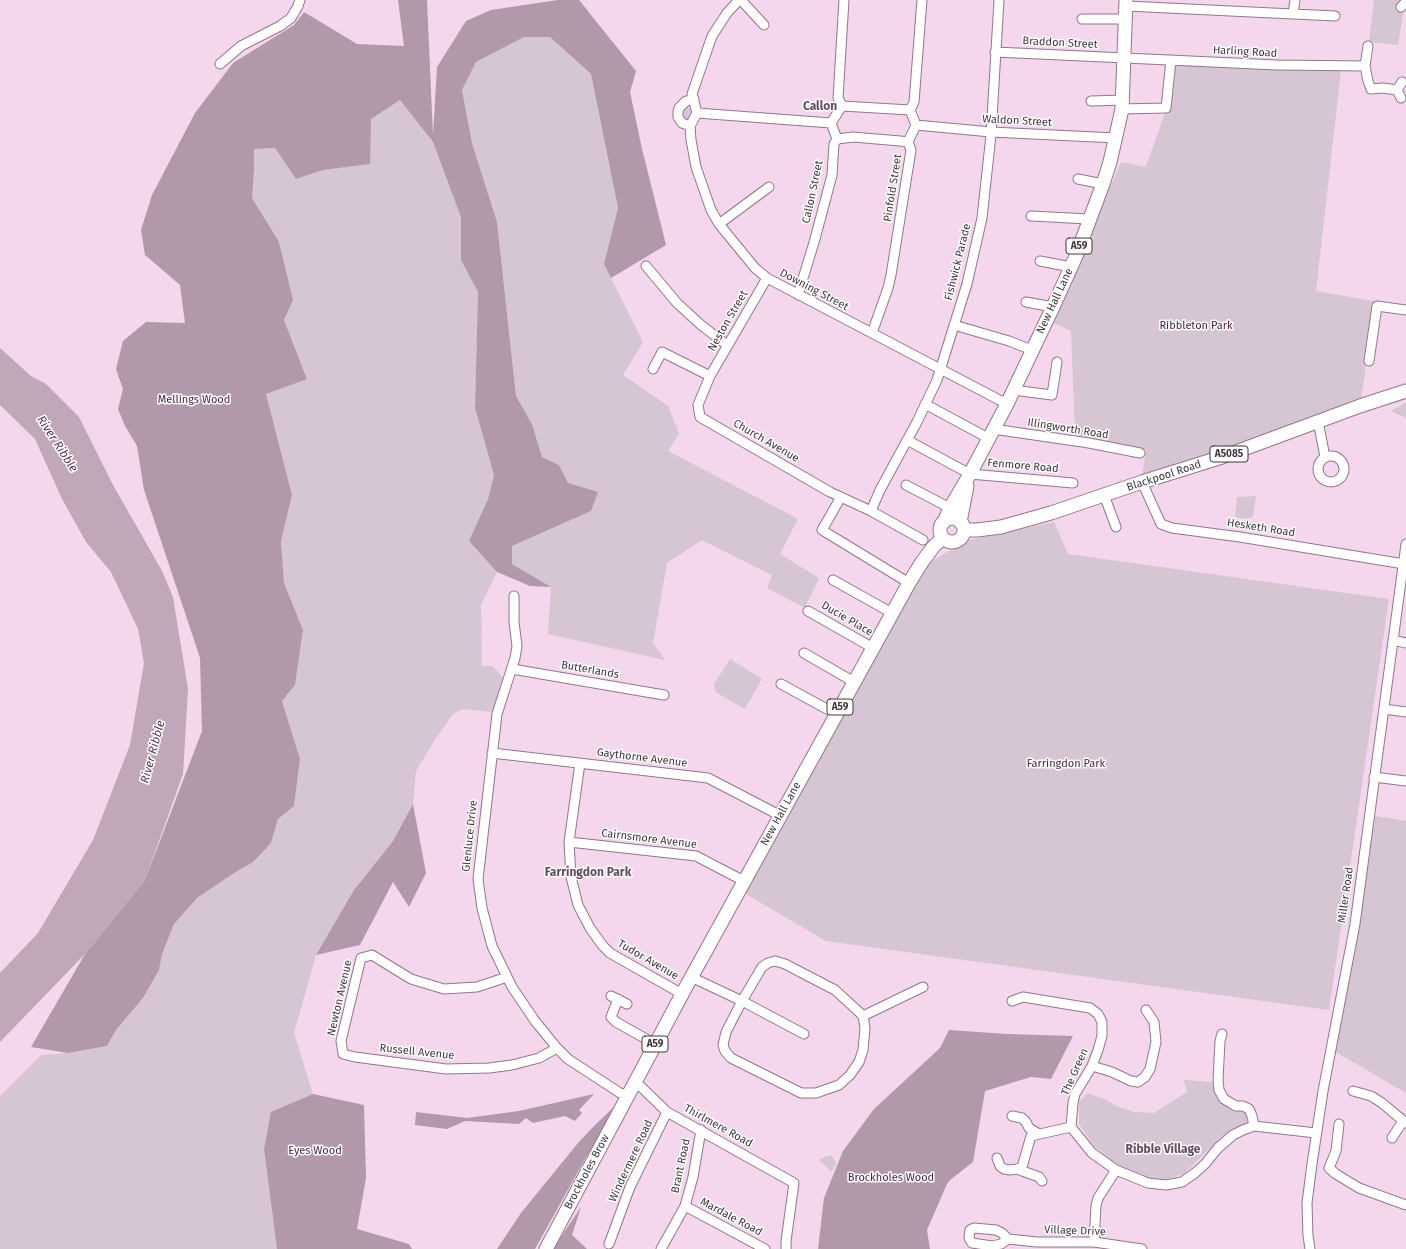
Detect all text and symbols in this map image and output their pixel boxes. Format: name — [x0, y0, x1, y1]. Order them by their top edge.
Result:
street label: Braddon Street — [1022, 34, 1098, 52]
street label: Harling Road — [1212, 44, 1278, 60]
district label: Callon — [803, 100, 837, 114]
street label: Waldon Street — [982, 113, 1052, 129]
street label: Pinfold Street — [881, 153, 905, 223]
street label: Callon Street — [800, 159, 826, 225]
street label: Fishwick Parade — [942, 222, 974, 302]
road number: A59 — [1066, 238, 1092, 254]
street label: Downing Street — [777, 266, 851, 314]
street label: New Hall Lane — [1034, 266, 1076, 336]
street label: Neston Street — [705, 288, 751, 354]
park label: Ribbleton Park — [1159, 319, 1233, 333]
park label: Mellings Wood — [158, 393, 230, 407]
water label: River Ribble — [33, 413, 81, 475]
street label: Illingworth Road — [1026, 416, 1110, 442]
street label: Church Avenue — [731, 417, 801, 465]
road number: A5085 — [1210, 446, 1248, 462]
street label: Fenmore Road — [987, 456, 1059, 476]
street label: Blackpool Road — [1125, 458, 1203, 494]
street label: Hesketh Road — [1226, 516, 1296, 540]
street label: Ducie Place — [819, 599, 875, 639]
street label: Butterlands — [560, 658, 620, 682]
road number: A59 — [827, 699, 853, 715]
water label: River Ribble — [138, 719, 168, 785]
street label: Gaythorne Avenue — [596, 746, 688, 770]
park label: Farringdon Park — [1027, 757, 1105, 771]
street label: New Hall Lane — [758, 780, 804, 848]
street label: Glenluce Drive — [460, 800, 480, 872]
street label: Cairnsmore Avenue — [600, 827, 698, 851]
district label: Farringdon Park — [545, 866, 631, 880]
street label: Miller Road — [1336, 866, 1356, 924]
street label: Tudor Avenue — [615, 937, 681, 983]
street label: Newton Avenue — [325, 959, 355, 1037]
road number: A59 — [642, 1036, 668, 1052]
street label: Russell Avenue — [379, 1042, 455, 1062]
street label: The Green — [1059, 1046, 1091, 1098]
street label: Thirlmere Road — [681, 1102, 755, 1150]
street label: Windermere Road — [606, 1118, 656, 1204]
street label: Brockholes Brow — [562, 1132, 612, 1212]
street label: Brant Road — [669, 1138, 693, 1194]
district label: Ribble Village — [1126, 1143, 1200, 1157]
park label: Eyes Wood — [288, 1144, 342, 1158]
park label: Brockholes Wood — [848, 1171, 934, 1185]
street label: Mardale Road — [698, 1195, 764, 1239]
street label: Village Drive — [1044, 1223, 1106, 1239]

